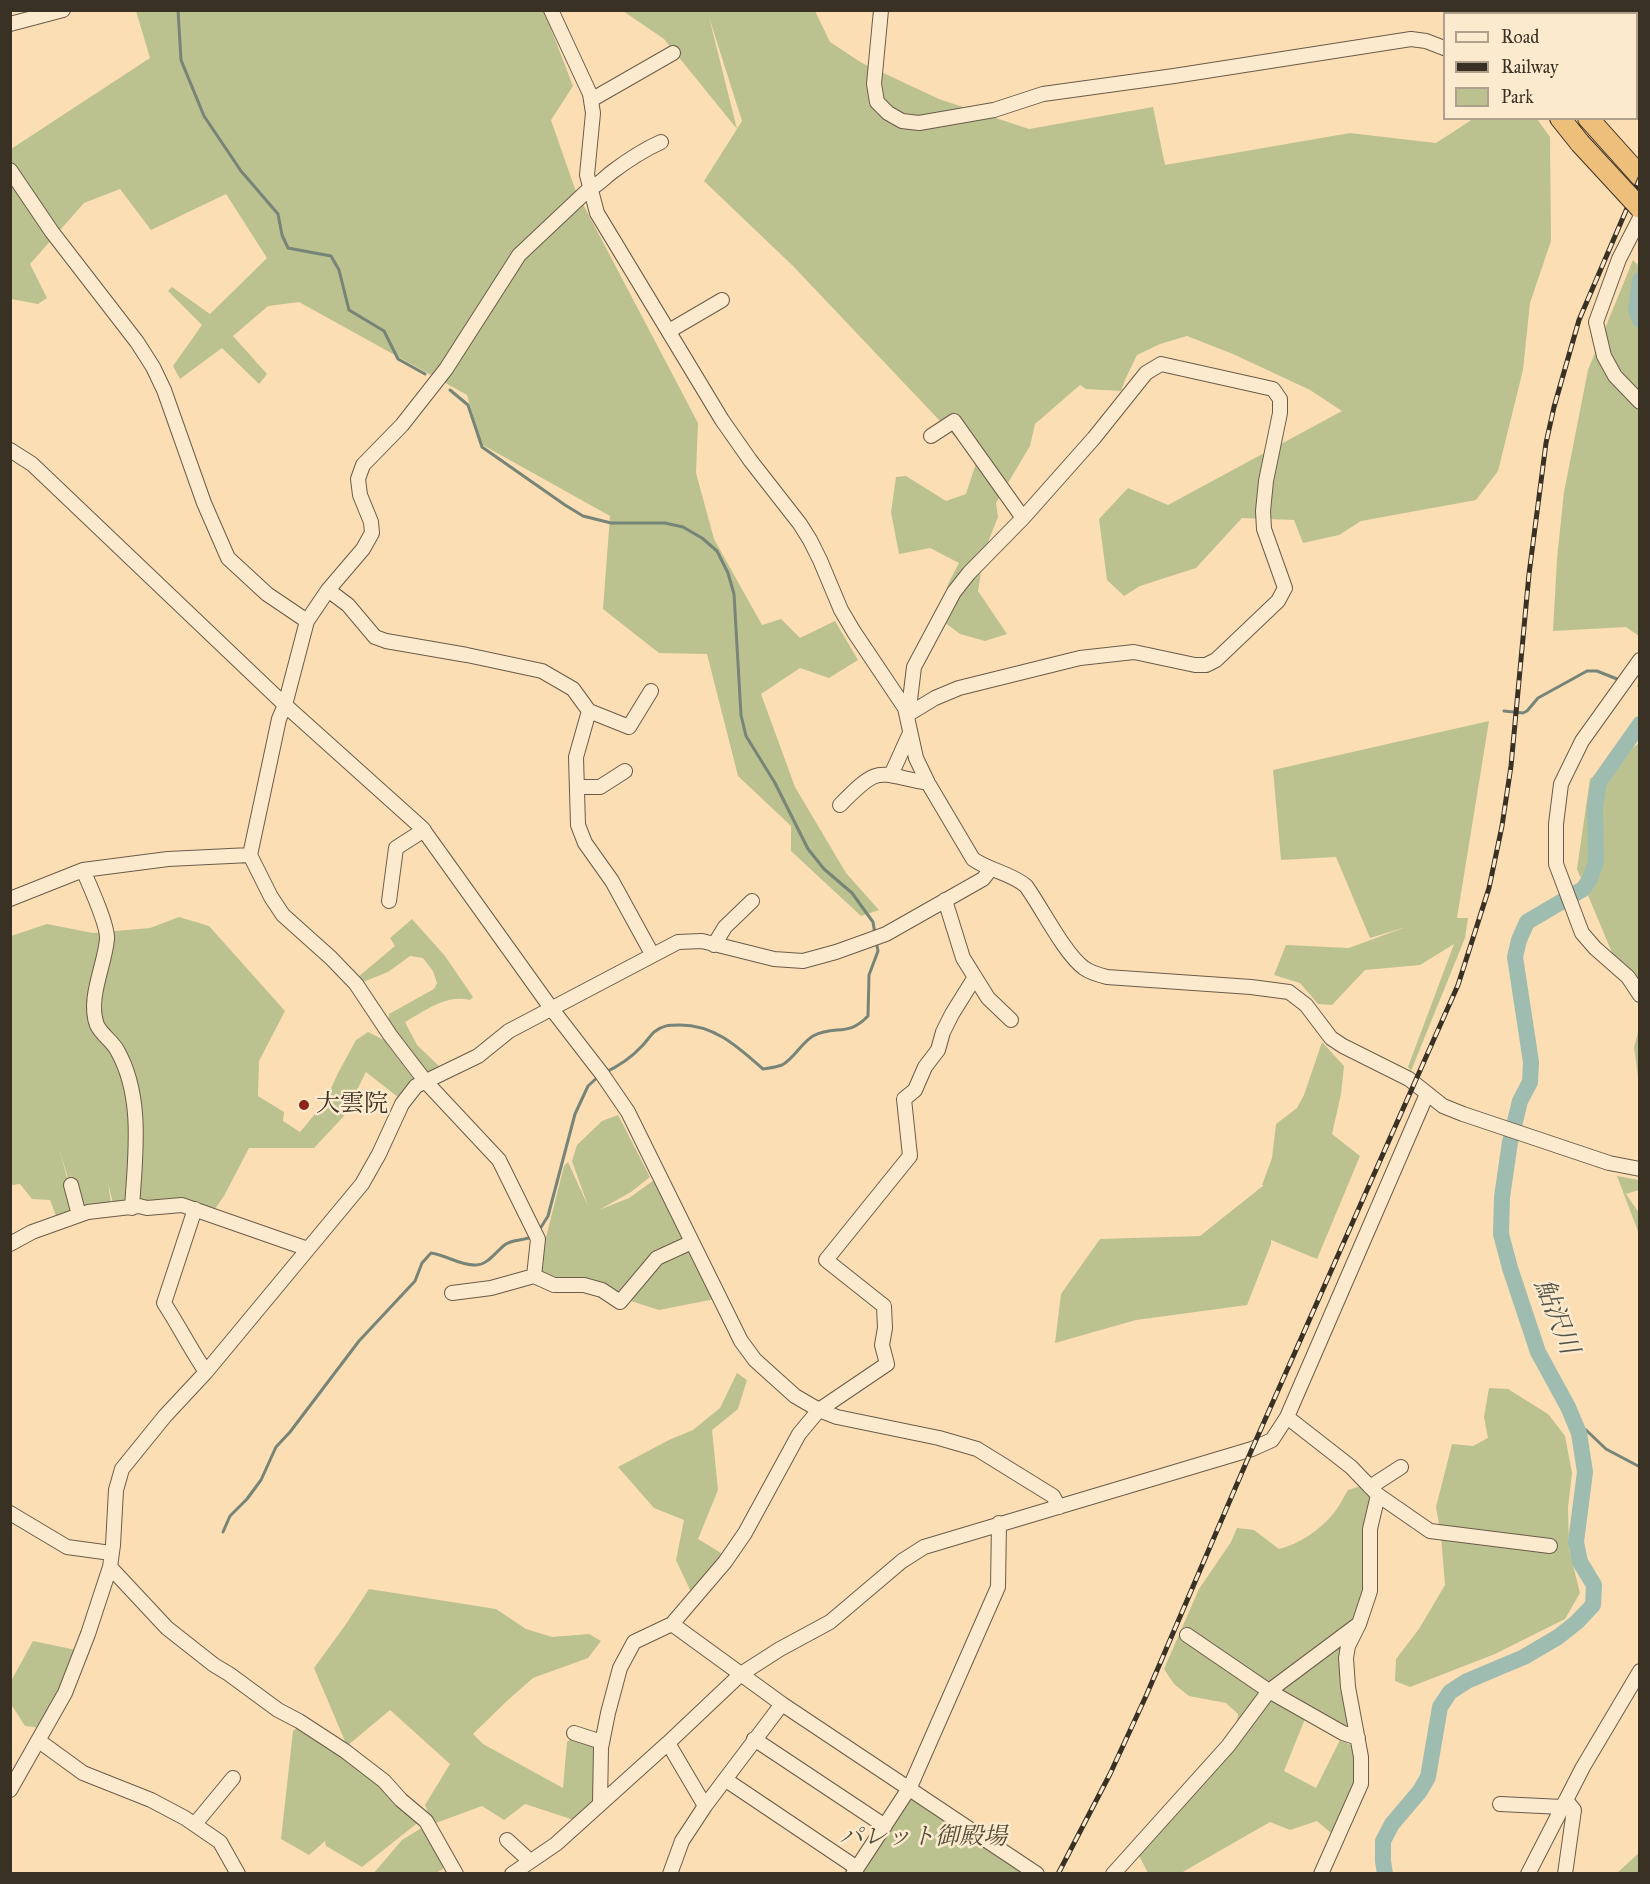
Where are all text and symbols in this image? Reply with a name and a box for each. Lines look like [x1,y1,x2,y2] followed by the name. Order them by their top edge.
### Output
[1443,12,1638,120] legend
[1501,26,1539,48] text: Road
[1501,56,1558,78] text: Railway
[1501,86,1534,108] text: Park
[316,1091,388,1119] place label: 大雲院
[297,1098,311,1112] marker: 大雲院
[1526,1275,1584,1359] water label: 鮎沢川
[839,1824,1007,1852] park label: パレット御殿場

